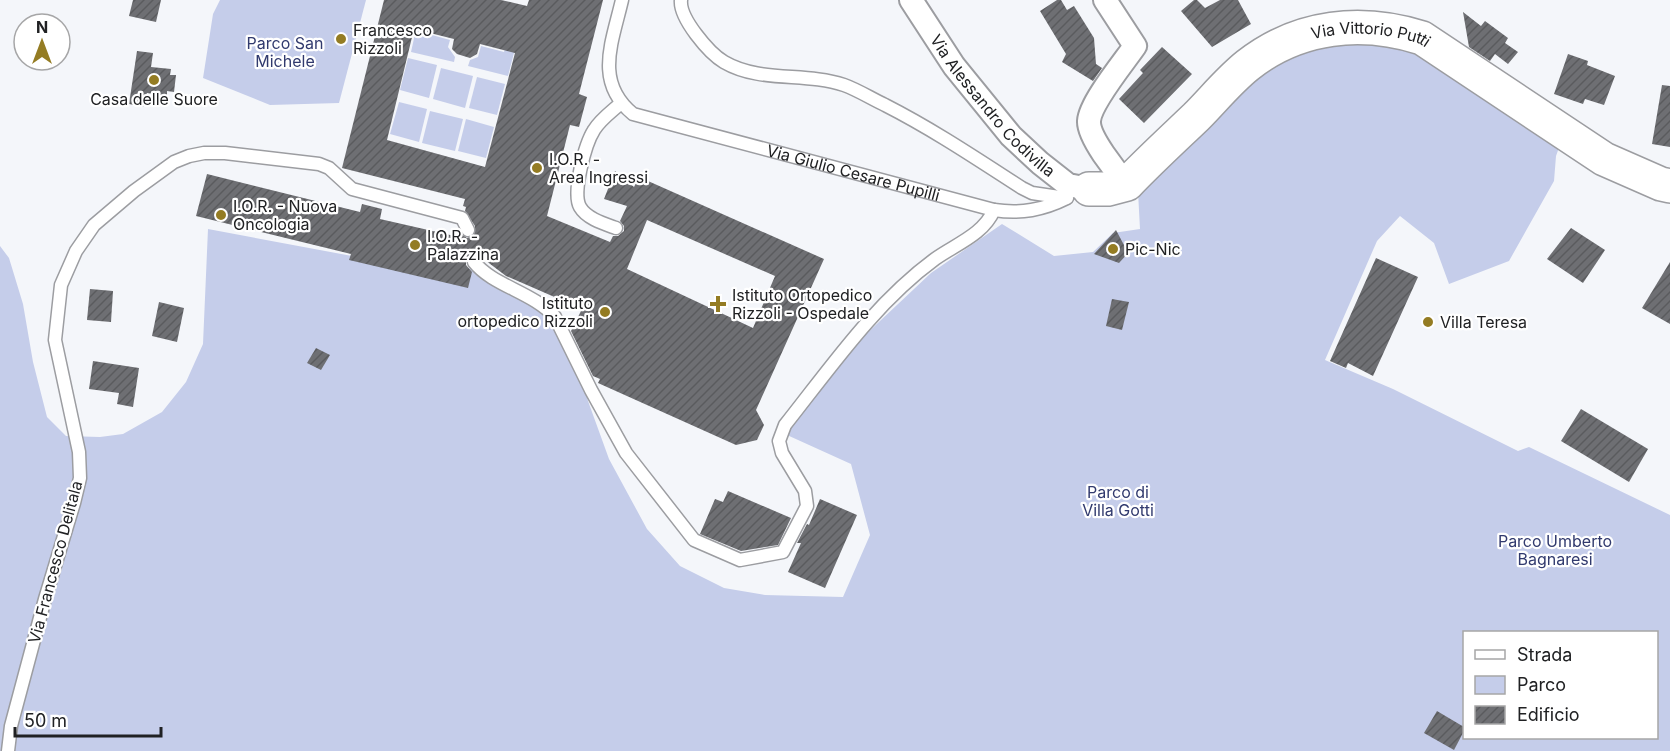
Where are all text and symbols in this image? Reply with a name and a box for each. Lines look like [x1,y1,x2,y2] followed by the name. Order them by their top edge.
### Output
[12,12,72,72] north arrow
[36,17,48,37] text: N
[1309,18,1435,51] street label: Via Vittorio Putti
[353,20,432,58] place label: Francesco Rizzoli
[926,30,1059,181] street label: Via Alessandro Codivilla
[334,32,348,46] marker: Francesco Rizzoli
[247,33,323,71] park label: Parco San Michele
[147,73,161,87] marker: Casa delle Suore
[90,89,218,109] place label: Casa delle Suore
[765,140,942,205] street label: Via Giulio Cesare Pupilli
[549,149,648,187] place label: I.O.R. - Area Ingressi
[530,161,544,175] marker: I.O.R. - Area Ingressi
[233,196,337,234] place label: I.O.R. - Nuova Oncologia
[214,208,228,222] marker: I.O.R. - Nuova Oncologia
[427,226,499,264] place label: I.O.R. - Palazzina
[408,238,422,252] marker: I.O.R. - Palazzina
[1125,239,1181,259] place label: Pic-Nic
[1106,242,1120,256] marker: Pic-Nic
[732,285,872,323] place label: Istituto Ortopedico Rizzoli - Ospedale
[457,293,593,331] place label: Istituto ortopedico Rizzoli
[709,295,727,313] marker: Istituto Ortopedico Rizzoli - Ospedale
[598,305,612,319] marker: Istituto ortopedico Rizzoli
[1440,312,1527,332] place label: Villa Teresa
[1421,315,1435,329] marker: Villa Teresa
[24,478,86,646] street label: Via Francesco Delitala
[1082,482,1154,520] park label: Parco di Villa Gotti
[1498,531,1612,569] park label: Parco Umberto Bagnaresi
[1463,631,1658,739] legend
[1517,644,1572,665] text: Strada
[1517,674,1566,695] text: Parco
[15,700,160,738] scale bar
[1517,704,1580,725] text: Edificio
[24,710,67,731] text: 50 m

